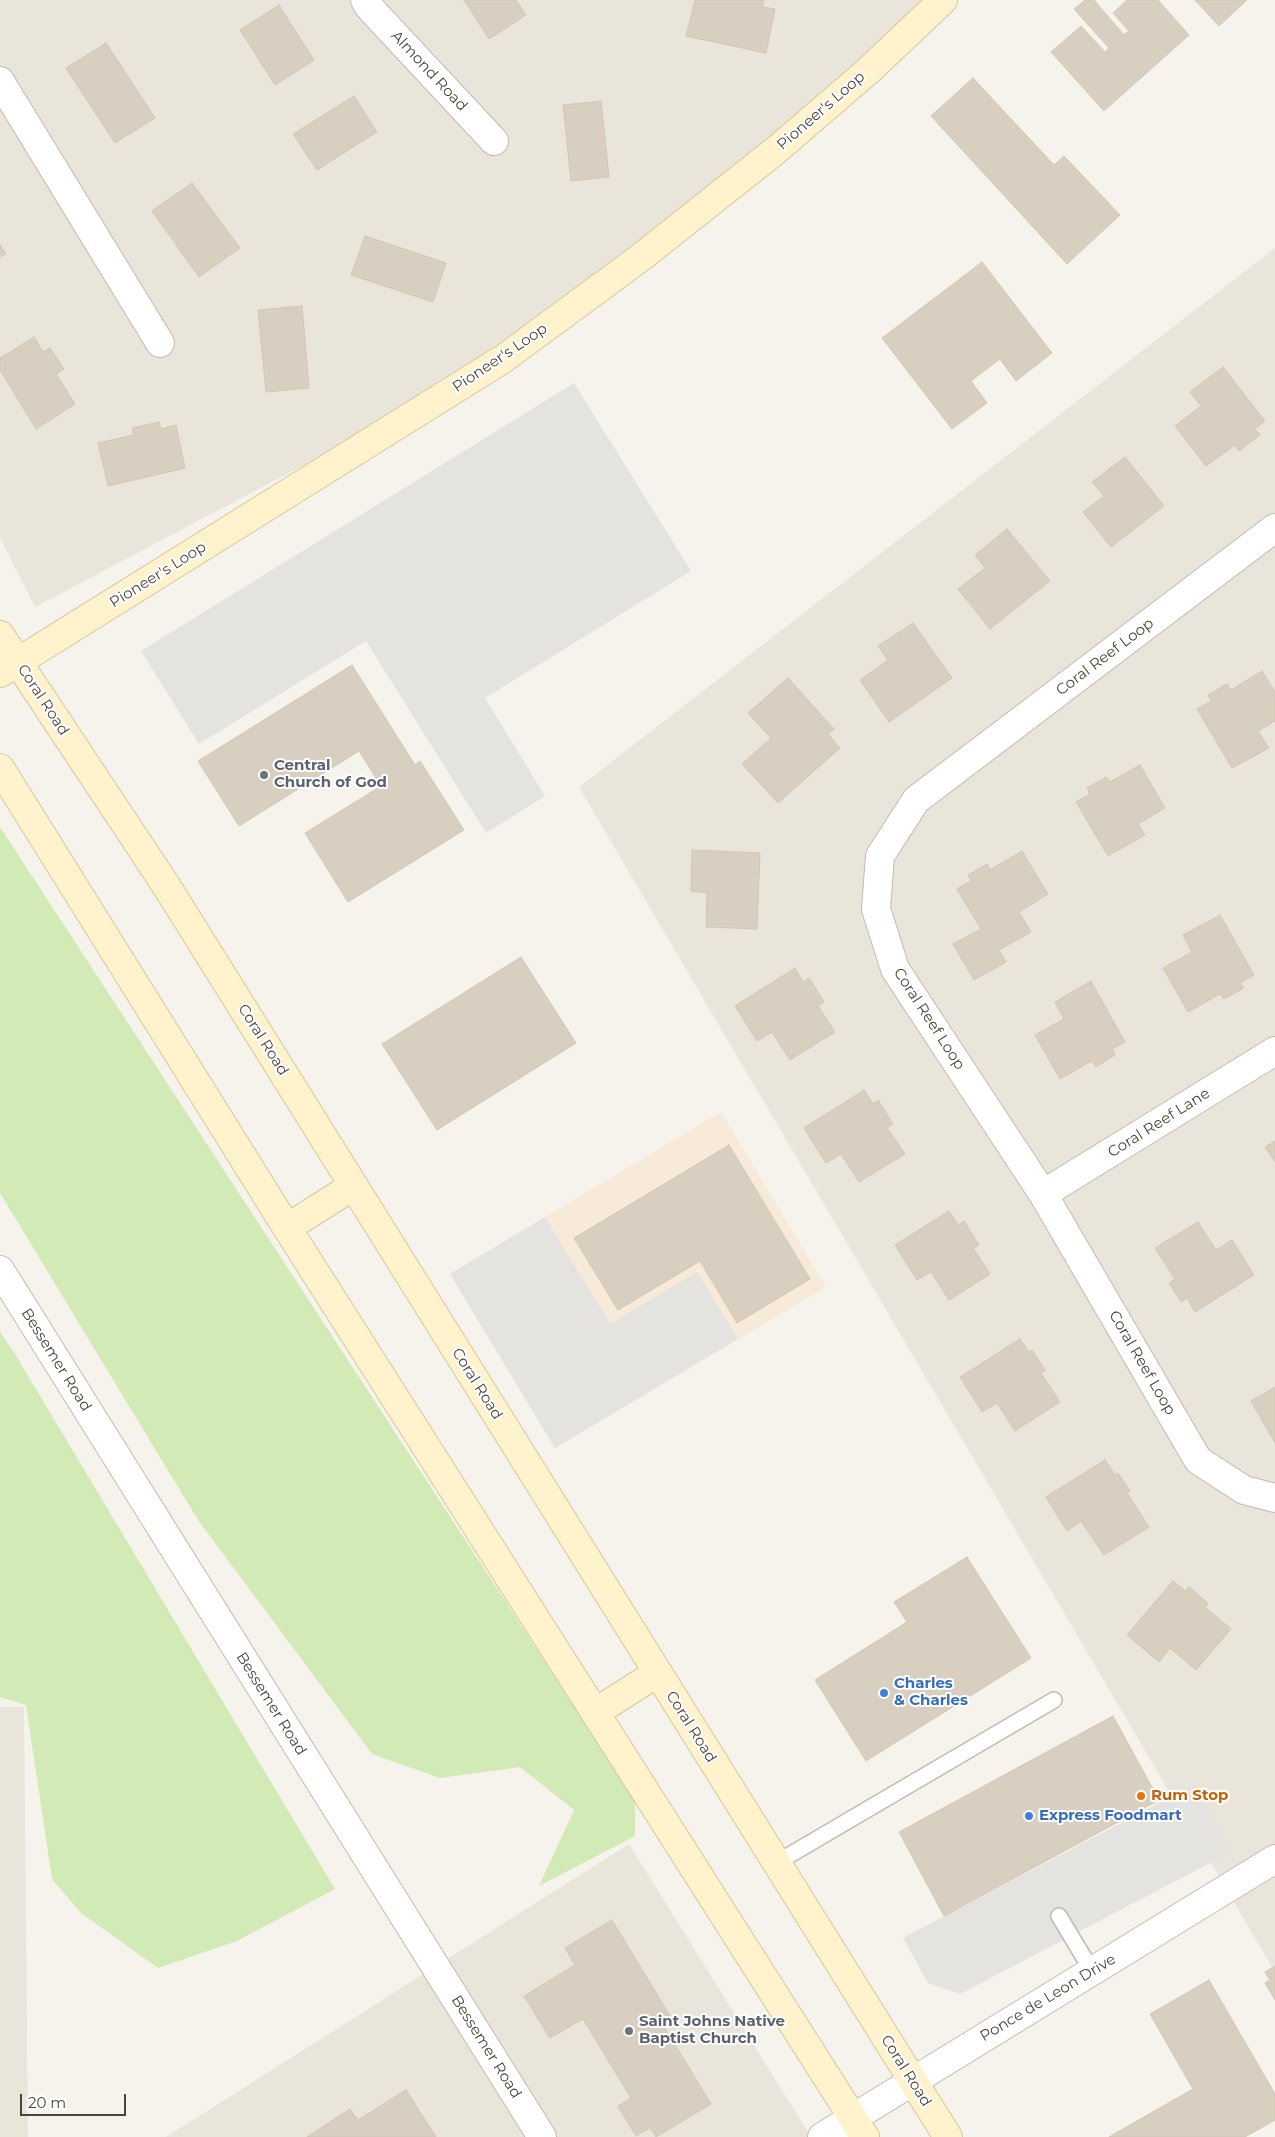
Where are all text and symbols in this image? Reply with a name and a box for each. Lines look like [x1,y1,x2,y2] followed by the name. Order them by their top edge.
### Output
[387,27,471,115] street label: Almond Road
[773,68,869,154] street label: Pioneer's Loop
[449,320,551,396] street label: Pioneer's Loop
[106,538,210,612] street label: Pioneer's Loop
[1053,614,1157,700] street label: Coral Reef Loop
[13,661,73,739] street label: Coral Road
[274,757,387,792] place label: Central Church of God
[258,769,270,781] marker: Central Church of God
[889,965,969,1073] street label: Coral Reef Loop
[234,1001,292,1079] street label: Coral Road
[1105,1084,1213,1162] street label: Coral Reef Lane
[17,1305,95,1415] street label: Bessemer Road
[1105,1308,1179,1418] street label: Coral Reef Loop
[448,1345,506,1423] street label: Coral Road
[232,1649,310,1759] street label: Bessemer Road
[894,1675,968,1710] place label: Charles & Charles
[878,1687,890,1699] marker: Charles & Charles
[662,1688,720,1766] street label: Coral Road
[1151,1787,1228,1805] place label: Rum Stop
[1135,1790,1147,1802] marker: Rum Stop
[1039,1807,1182,1825] place label: Express Foodmart
[1023,1810,1035,1822] marker: Express Foodmart
[977,1950,1119,2046] street label: Ponce de Leon Drive
[447,1992,525,2102] street label: Bessemer Road
[639,2013,785,2048] place label: Saint Johns Native Baptist Church
[623,2025,635,2037] marker: Saint Johns Native Baptist Church
[877,2032,935,2110] street label: Coral Road
[22,2084,129,2116] scale bar
[28,2093,66,2112] text: 20 m

